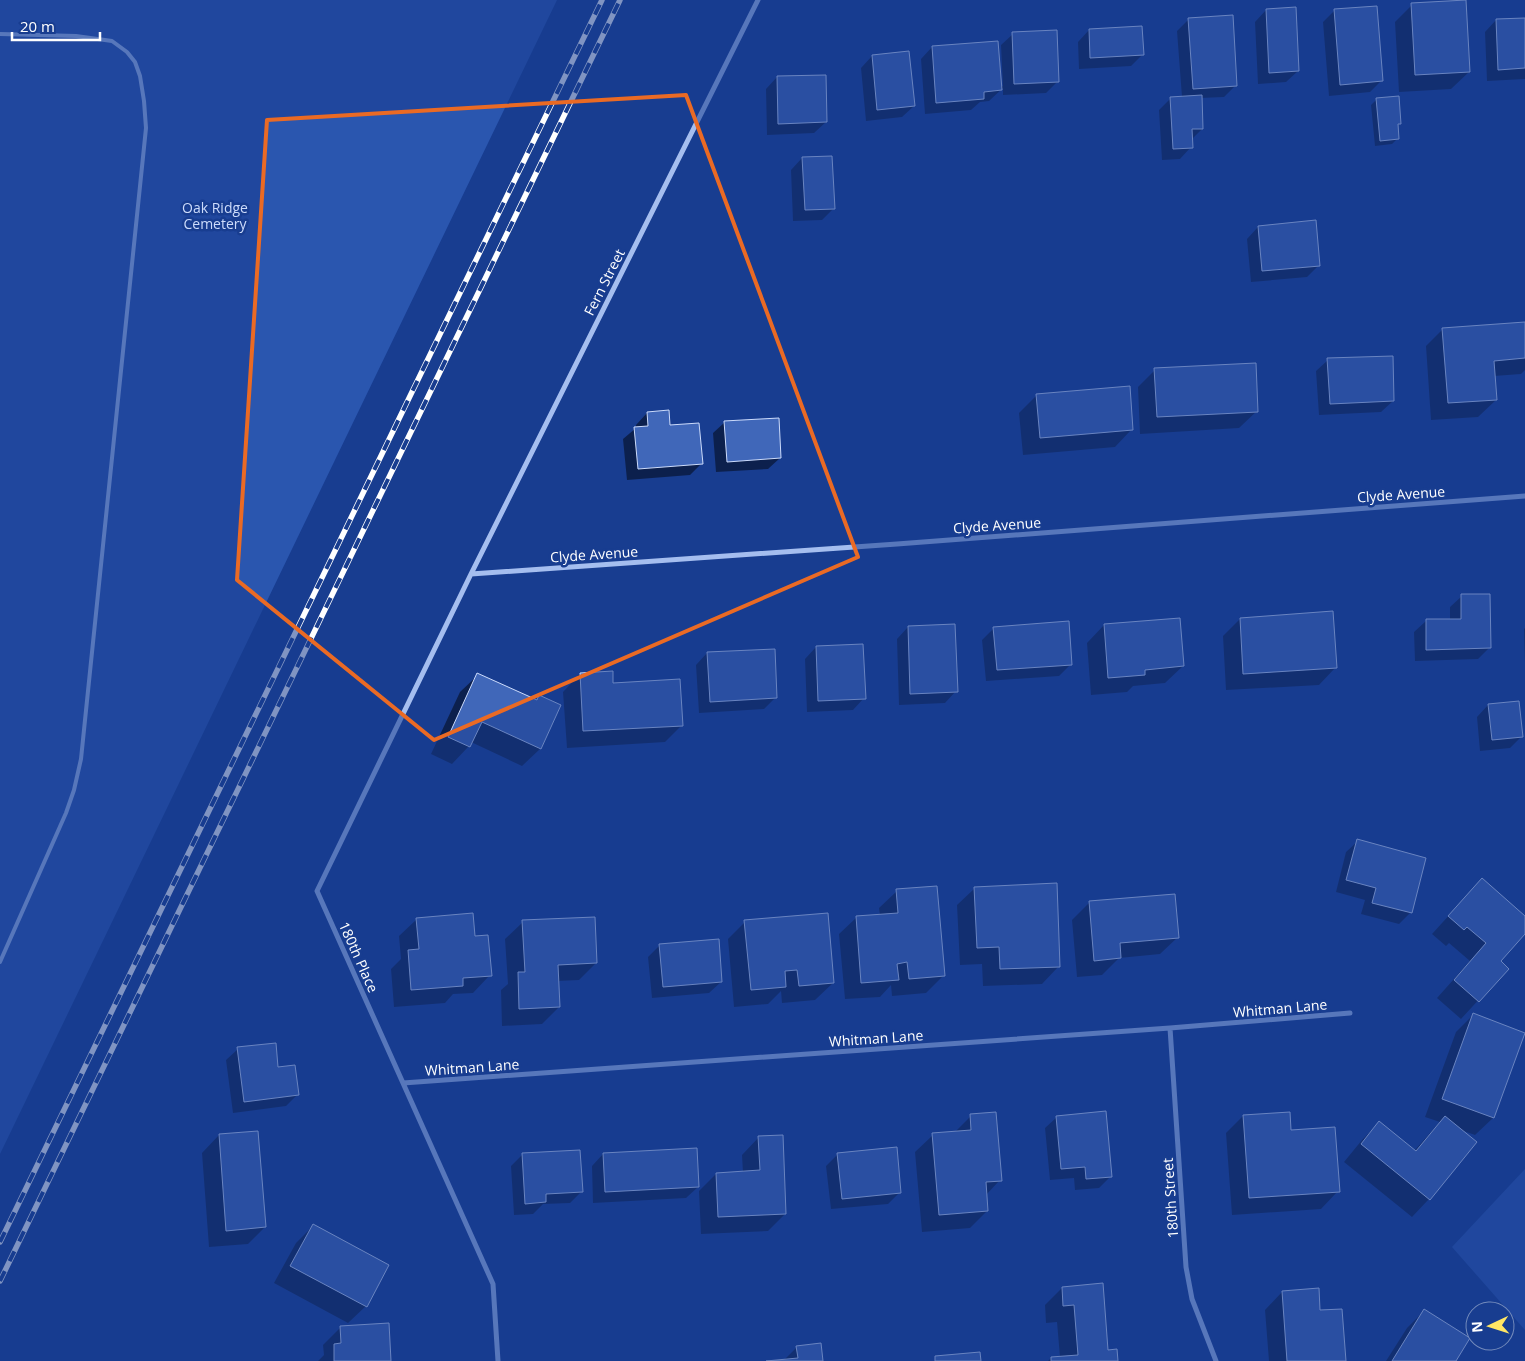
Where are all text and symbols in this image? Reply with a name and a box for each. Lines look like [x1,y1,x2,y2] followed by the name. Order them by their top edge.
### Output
[12,10,100,42] scale bar
[20,16,55,36] text: 20 m
[182,198,248,233] park label: Oak Ridge Cemetery
[579,246,629,318] street label: Fern Street
[1356,481,1446,507] street label: Clyde Avenue
[952,512,1042,538] street label: Clyde Avenue
[549,541,639,567] street label: Clyde Avenue
[335,919,383,995] street label: 180th Place
[1232,994,1328,1022] street label: Whitman Lane
[828,1025,924,1051] street label: Whitman Lane
[424,1054,520,1080] street label: Whitman Lane
[1158,1157,1182,1239] street label: 180th Street
[1465,1301,1515,1351] north arrow
[1467,1321,1486,1333] text: N

